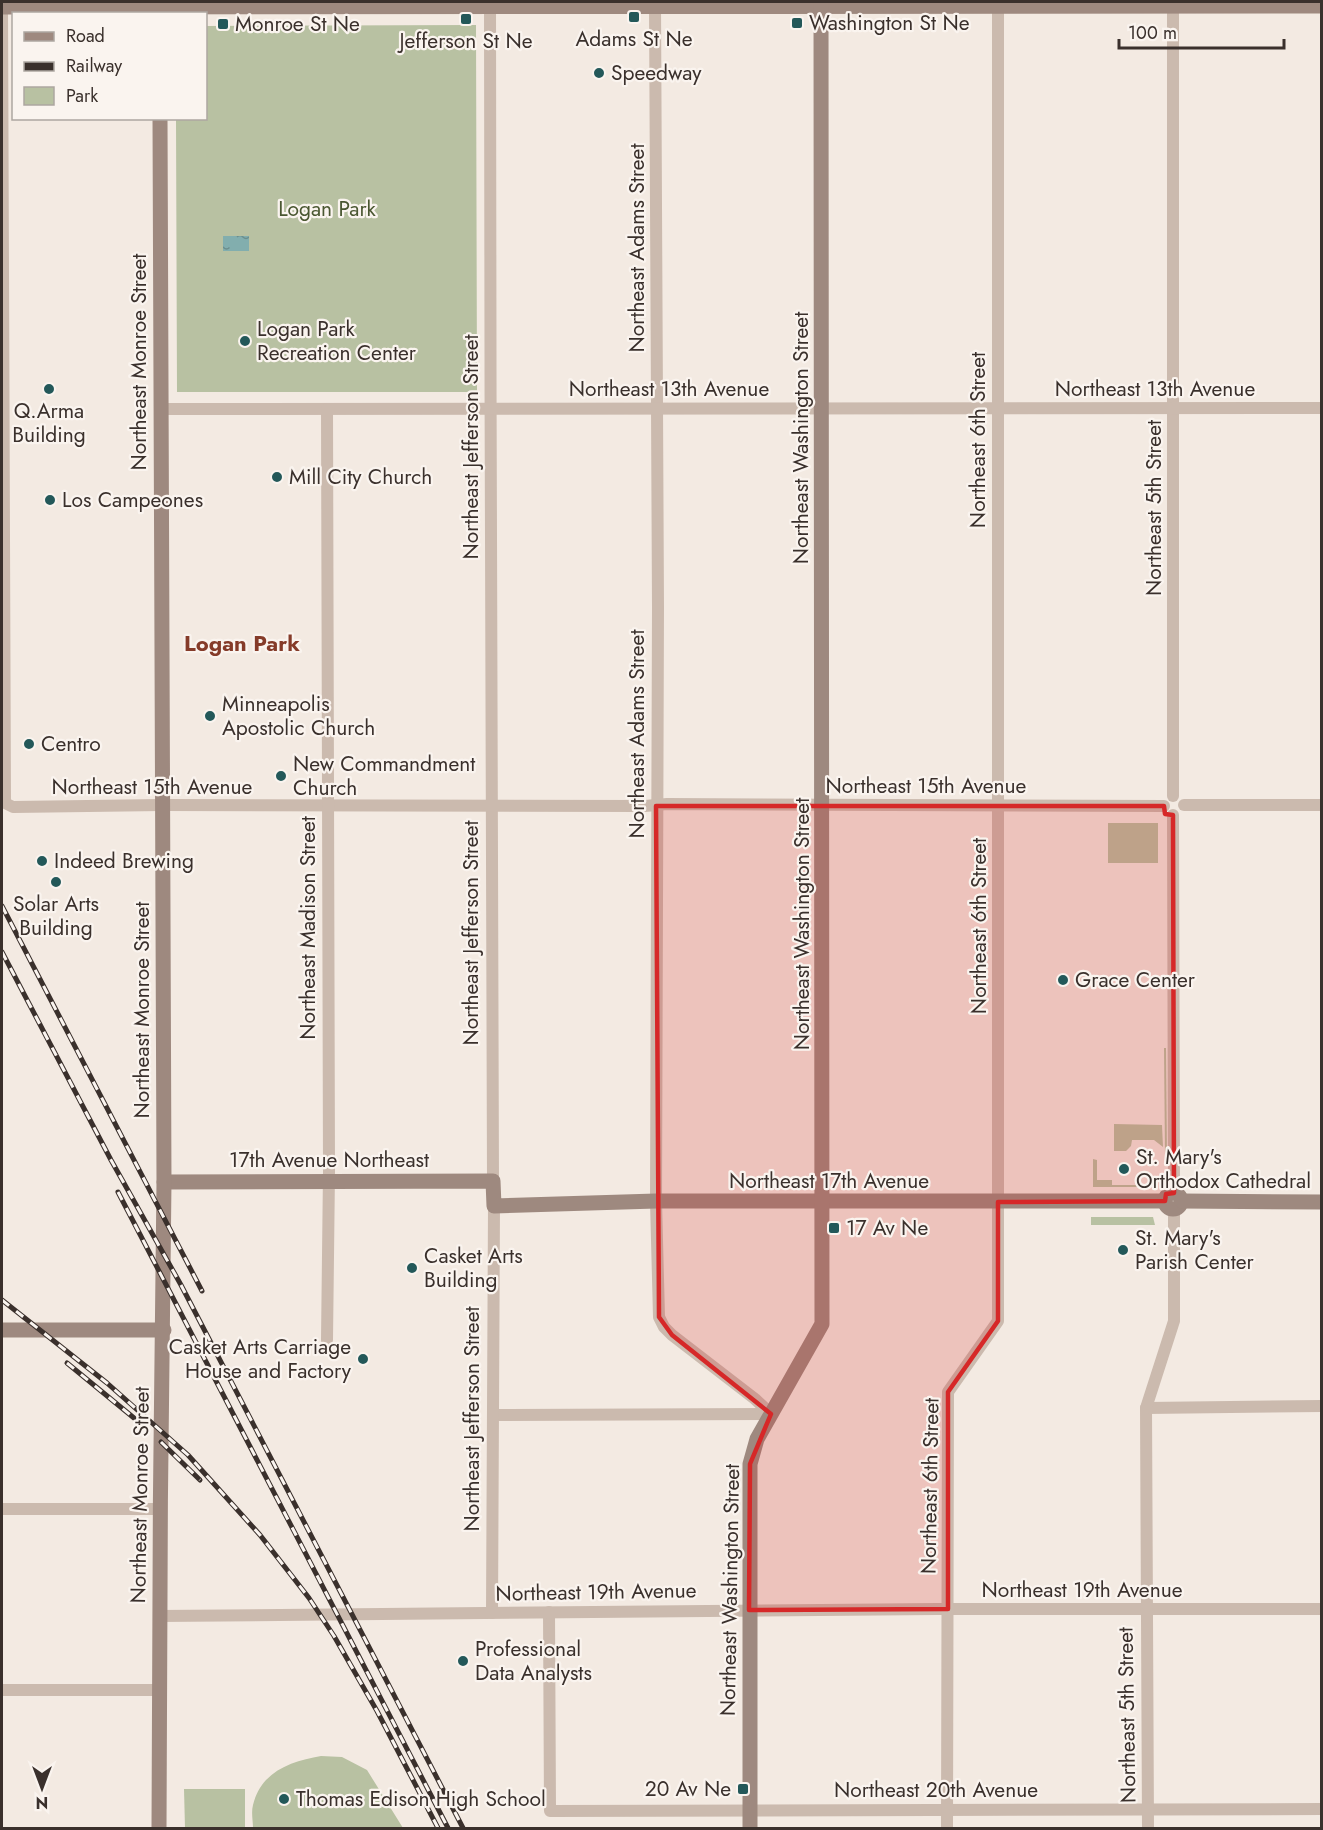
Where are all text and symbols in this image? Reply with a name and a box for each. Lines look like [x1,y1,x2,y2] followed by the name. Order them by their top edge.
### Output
[809,8,970,38] place label: Washington St Ne
[235,9,360,39] place label: Monroe St Ne
[627,10,641,24] marker: Adams St Ne
[12,12,207,120] legend
[459,12,473,26] marker: Jefferson St Ne
[1119,12,1284,50] scale bar
[790,16,804,30] marker: Washington St Ne
[216,17,230,31] marker: Monroe St Ne
[1128,20,1177,46] text: 100 m
[66,23,105,49] text: Road
[575,24,693,54] place label: Adams St Ne
[396,26,533,56] place label: Jefferson St Ne
[66,53,122,79] text: Railway
[611,58,702,88] place label: Speedway
[592,66,606,80] marker: Speedway
[66,83,98,109] text: Park
[622,144,652,352] street label: Northeast Adams Street
[278,194,377,224] park label: Logan Park
[124,254,154,470] street label: Northeast Monroe Street
[786,312,816,564] street label: Northeast Washington Street
[257,314,417,368] place label: Logan Park Recreation Center
[238,334,252,348] marker: Logan Park Recreation Center
[456,335,486,559] street label: Northeast Jefferson Street
[963,352,993,528] street label: Northeast 6th Street
[569,374,769,404] street label: Northeast 13th Avenue
[1055,374,1255,404] street label: Northeast 13th Avenue
[42,382,56,396] marker: Q.Arma Building
[12,396,86,450] place label: Q.Arma Building
[1139,420,1169,596] street label: Northeast 5th Street
[289,462,432,492] place label: Mill City Church
[270,470,284,484] marker: Mill City Church
[62,485,203,515] place label: Los Campeones
[43,493,57,507] marker: Los Campeones
[184,627,300,659] district label: Logan Park
[622,630,652,838] street label: Northeast Adams Street
[222,689,375,743] place label: Minneapolis Apostolic Church
[203,709,217,723] marker: Minneapolis Apostolic Church
[41,729,101,759] place label: Centro
[22,737,36,751] marker: Centro
[293,749,475,803] place label: New Commandment Church
[274,769,288,783] marker: New Commandment Church
[826,771,1027,801] street label: Northeast 15th Avenue
[52,772,253,802] street label: Northeast 15th Avenue
[787,798,817,1050] street label: Northeast Washington Street
[293,816,323,1040] street label: Northeast Madison Street
[456,821,486,1045] street label: Northeast Jefferson Street
[964,838,994,1014] street label: Northeast 6th Street
[54,846,194,876] place label: Indeed Brewing
[35,854,49,868] marker: Indeed Brewing
[49,875,63,889] marker: Solar Arts Building
[13,889,99,943] place label: Solar Arts Building
[127,902,157,1118] street label: Northeast Monroe Street
[1075,965,1196,995] place label: Grace Center
[1056,973,1070,987] marker: Grace Center
[1136,1142,1311,1196] place label: St. Mary's Orthodox Cathedral
[229,1145,429,1175] street label: 17th Avenue Northeast
[1117,1162,1131,1176] marker: St. Mary's Orthodox Cathedral
[729,1166,929,1196] street label: Northeast 17th Avenue
[846,1213,928,1243] place label: 17 Av Ne
[827,1221,841,1235] marker: 17 Av Ne
[1135,1223,1255,1277] place label: St. Mary's Parish Center
[424,1241,523,1295] place label: Casket Arts Building
[1116,1243,1130,1257] marker: St. Mary's Parish Center
[405,1261,419,1275] marker: Casket Arts Building
[457,1307,487,1531] street label: Northeast Jefferson Street
[169,1332,352,1386] place label: Casket Arts Carriage House and Factory
[356,1352,370,1366] marker: Casket Arts Carriage House and Factory
[123,1386,157,1604] street label: Northeast Monroe Street
[913,1398,947,1574] street label: Northeast 6th Street
[713,1464,747,1716] street label: Northeast Washington Street
[495,1575,697,1609] street label: Northeast 19th Avenue
[981,1575,1183,1605] street label: Northeast 19th Avenue
[1110,1627,1144,1803] street label: Northeast 5th Street
[475,1634,592,1688] place label: Professional Data Analysts
[456,1654,470,1668] marker: Professional Data Analysts
[12,1758,72,1818] north arrow
[645,1774,731,1804] place label: 20 Av Ne
[834,1775,1038,1805] street label: Northeast 20th Avenue
[736,1782,750,1796] marker: 20 Av Ne
[296,1784,546,1814] place label: Thomas Edison High School
[36,1791,48,1814] text: N
[277,1792,291,1806] marker: Thomas Edison High School

